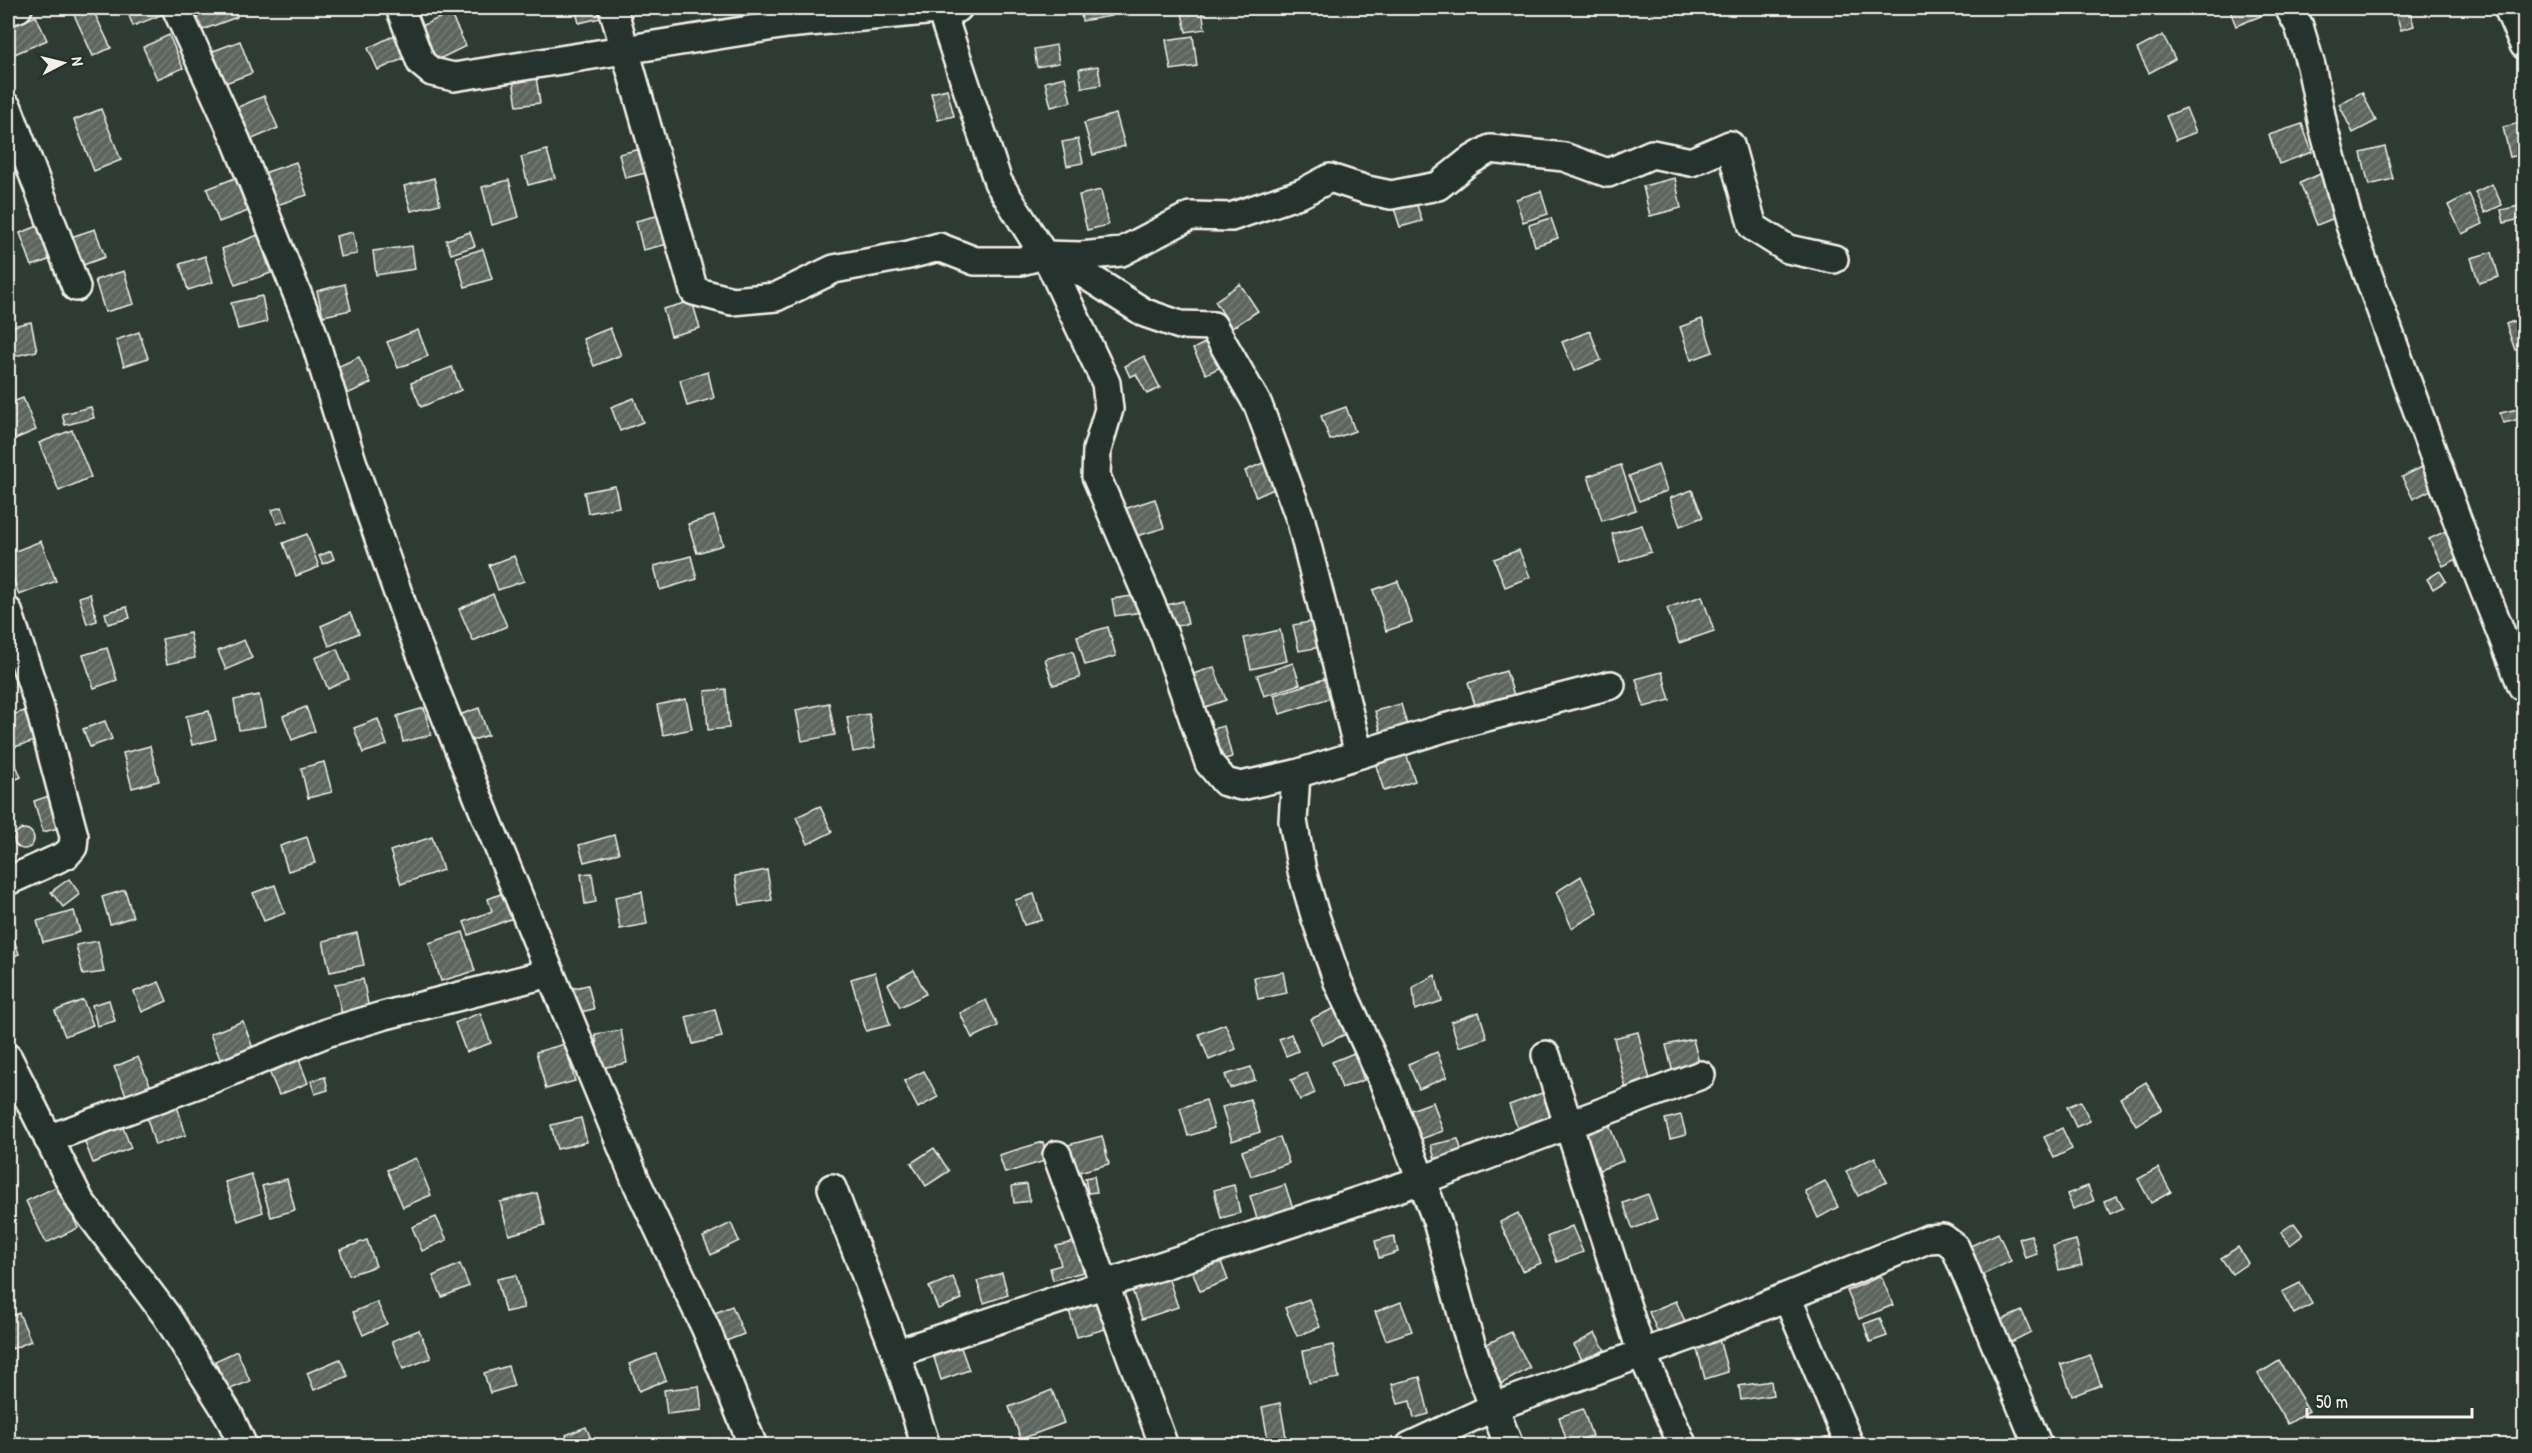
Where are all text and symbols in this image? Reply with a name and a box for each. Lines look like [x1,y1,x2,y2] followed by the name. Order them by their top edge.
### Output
[33,33,93,93] north arrow
[66,56,89,67] text: N
[2307,1381,2472,1419] scale bar
[2316,1389,2348,1414] text: 50 m

